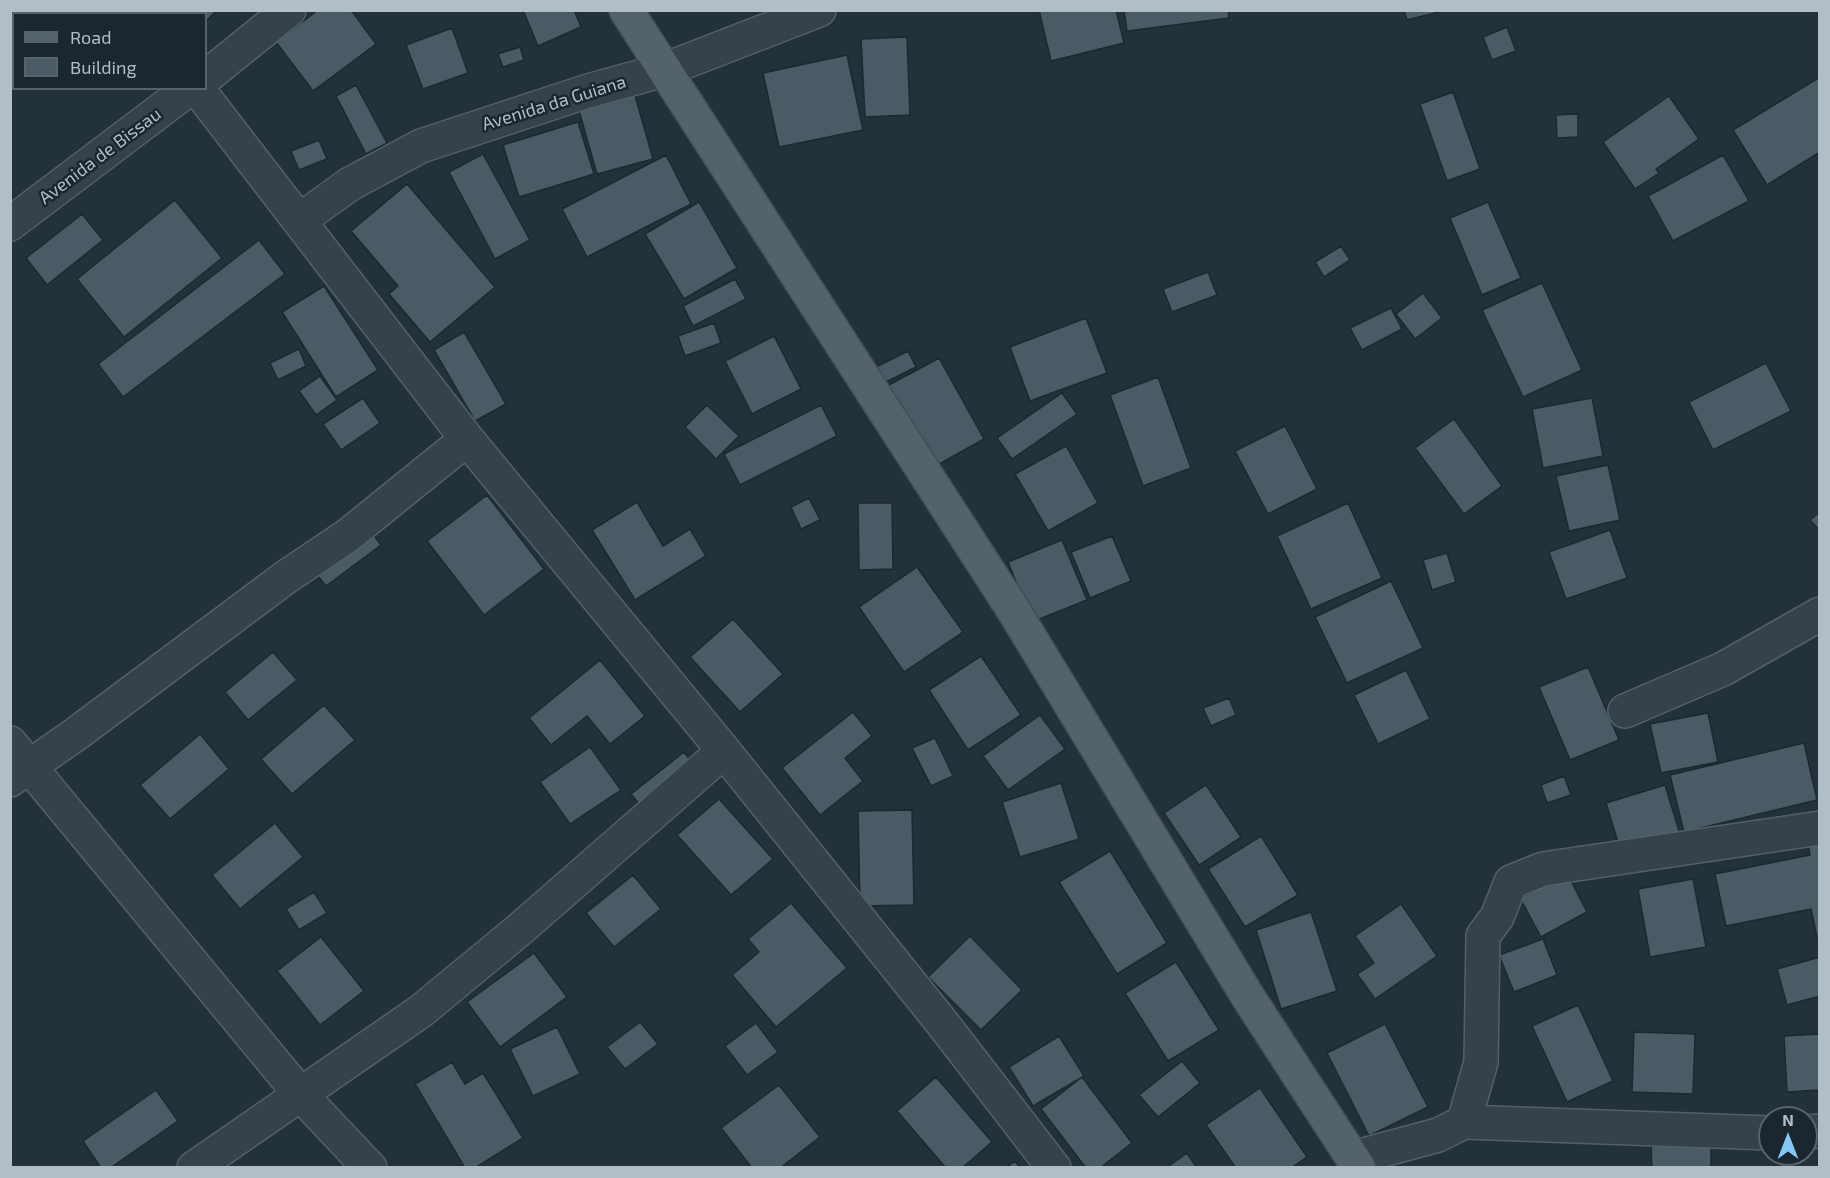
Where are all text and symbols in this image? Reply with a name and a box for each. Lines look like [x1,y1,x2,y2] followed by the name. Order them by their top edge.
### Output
[12,12,207,90] legend
[70,26,111,48] text: Road
[70,56,137,78] text: Building
[479,71,629,135] street label: Avenida da Guiana
[35,103,165,209] street label: Avenida de Bissau
[1758,1106,1818,1166] north arrow
[1782,1110,1794,1129] text: N

